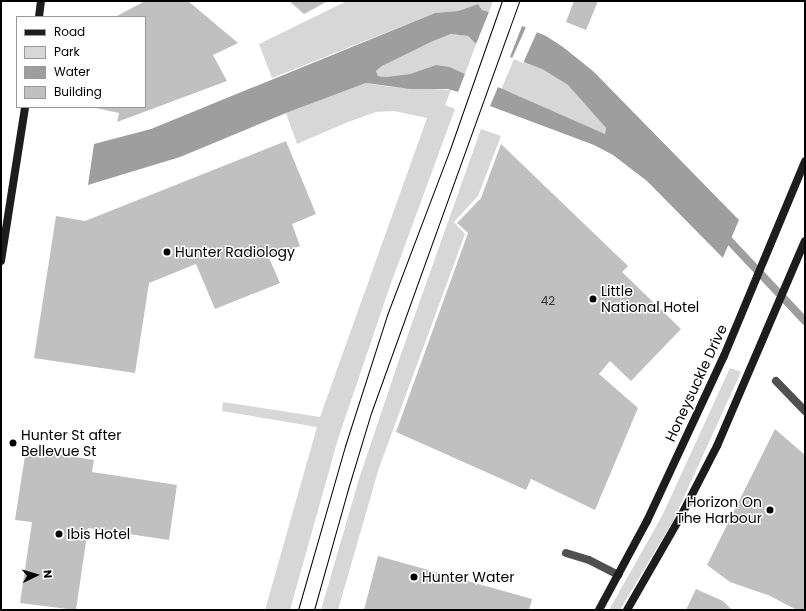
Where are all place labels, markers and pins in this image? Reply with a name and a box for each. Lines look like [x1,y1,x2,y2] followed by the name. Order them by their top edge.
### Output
[175,244,295,260] place label: Hunter Radiology
[162,247,172,257] marker: Hunter Radiology
[601,283,699,316] place label: Little National Hotel
[588,294,598,304] marker: Little National Hotel
[21,427,121,460] place label: Hunter St after Bellevue St
[8,438,18,448] marker: Hunter St after Bellevue St
[676,494,762,526] place label: Horizon On The Harbour
[765,505,775,515] marker: Horizon On The Harbour
[67,526,130,542] place label: Ibis Hotel
[54,529,64,539] marker: Ibis Hotel
[422,569,514,585] place label: Hunter Water
[409,572,419,582] marker: Hunter Water

